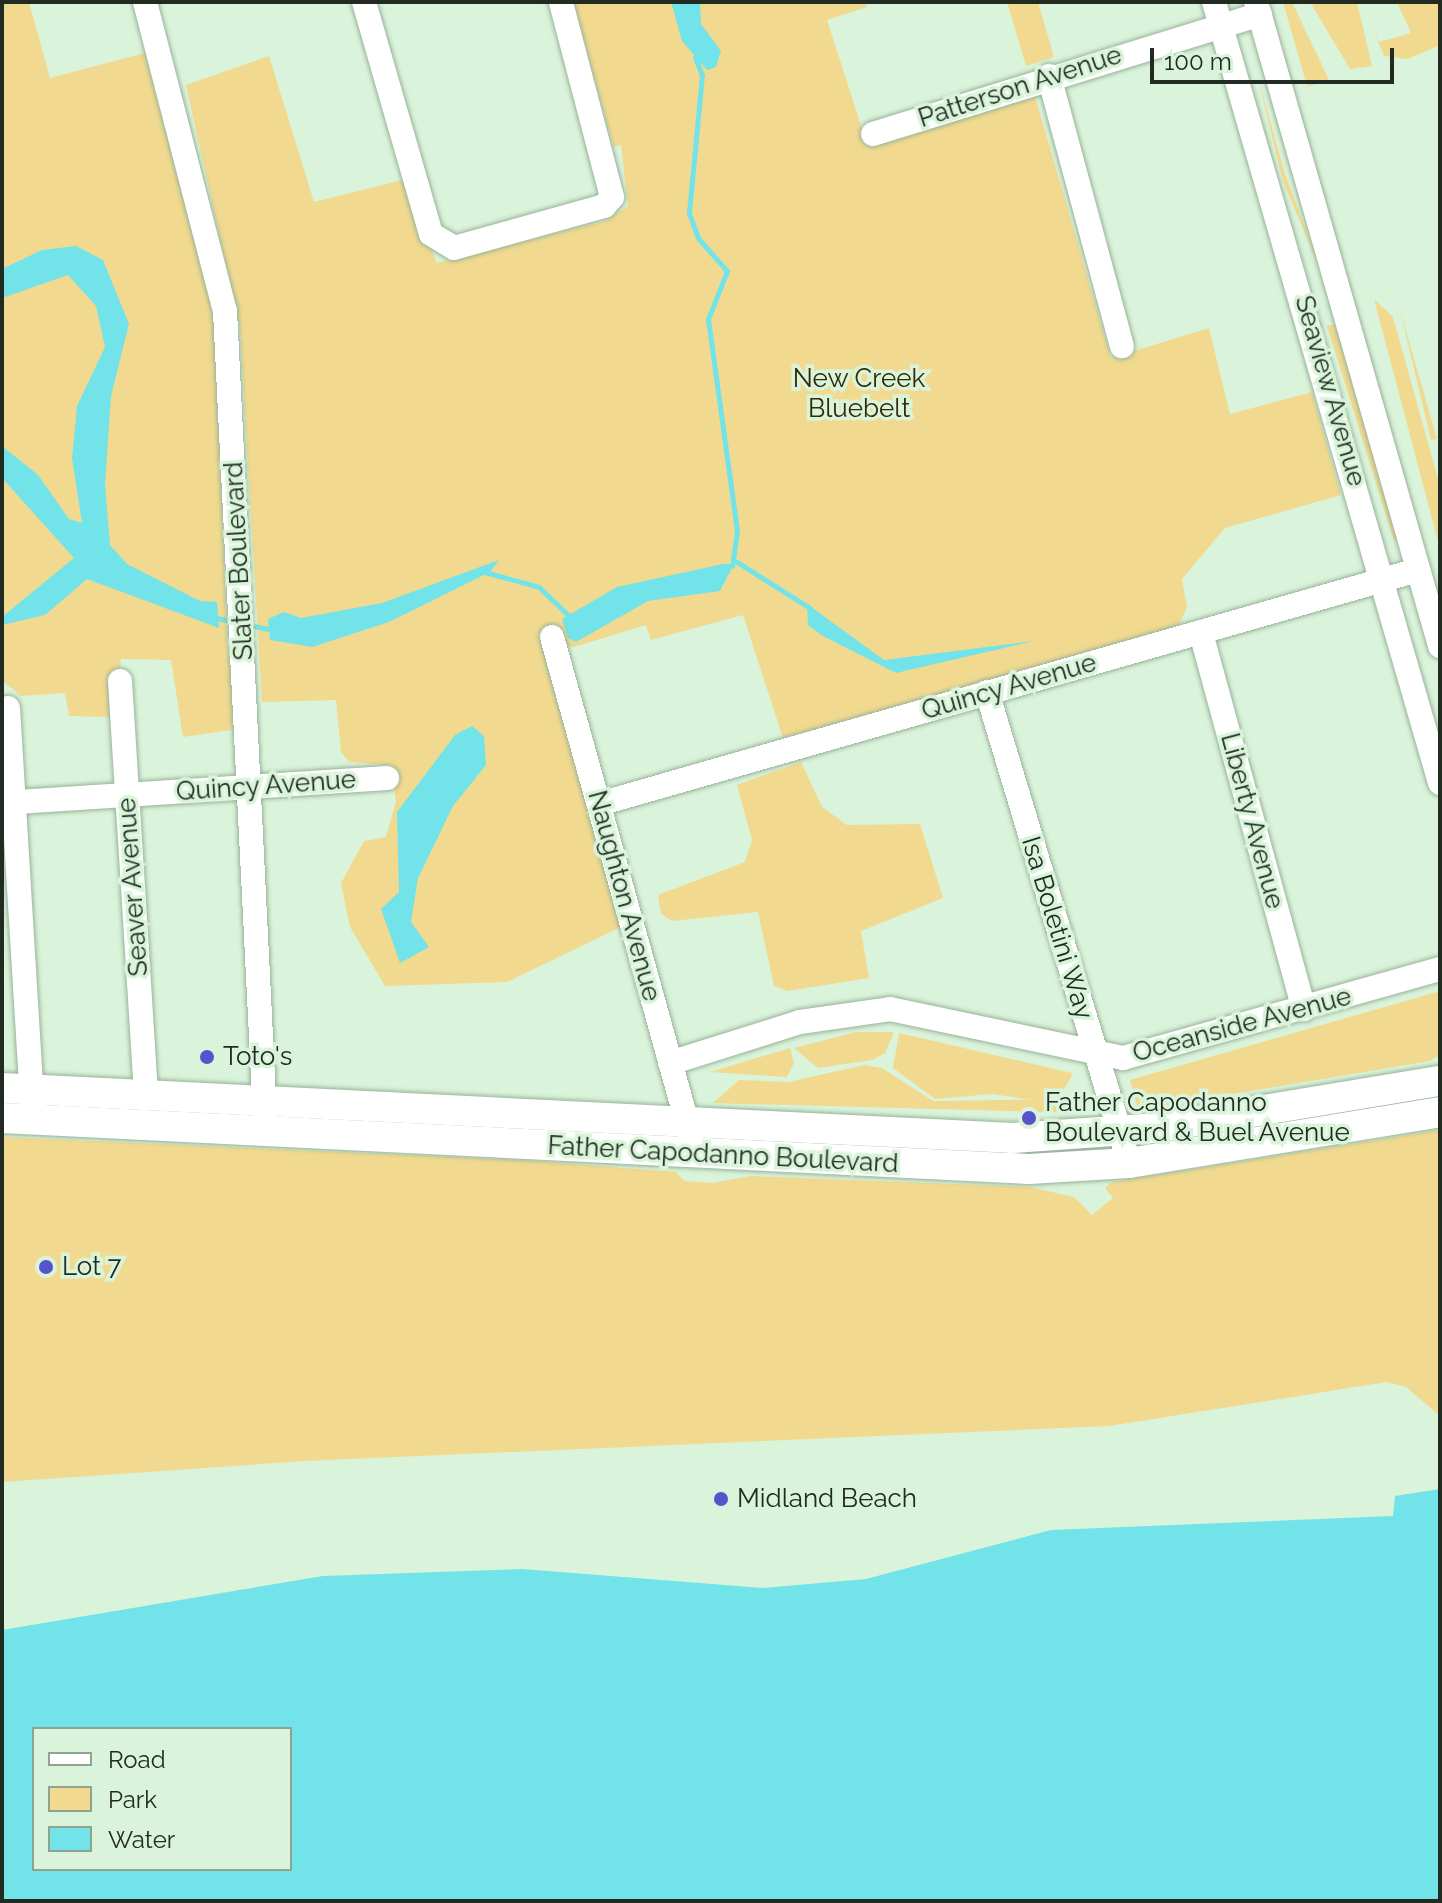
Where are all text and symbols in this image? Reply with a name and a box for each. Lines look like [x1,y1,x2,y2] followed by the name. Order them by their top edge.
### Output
[1154,32,1398,82] scale bar
[914,39,1126,135] street label: Patterson Avenue
[1164,47,1232,76] text: 100 m
[1288,291,1372,491] street label: Seaview Avenue
[792,363,926,424] park label: New Creek Bluebelt
[218,461,260,661] street label: Slater Boulevard
[917,647,1101,727] street label: Quincy Avenue
[1213,729,1291,913] street label: Liberty Avenue
[174,764,358,808] street label: Quincy Avenue
[581,787,667,1005] street label: Naughton Avenue
[111,796,155,978] street label: Seaver Avenue
[1014,833,1100,1023] street label: Isa Boletini Way
[1129,981,1355,1069] street label: Oceanside Avenue
[223,1041,292,1073] place label: Toto's
[198,1048,216,1066] marker: Toto's
[1045,1087,1351,1148] place label: Father Capodanno Boulevard & Buel Avenue
[1020,1109,1038,1127] marker: Father Capodanno Boulevard & Buel Avenue
[547,1130,899,1180] street label: Father Capodanno Boulevard
[62,1251,121,1283] place label: Lot 7
[37,1258,55,1276] marker: Lot 7
[737,1483,917,1515] place label: Midland Beach
[712,1490,730,1508] marker: Midland Beach
[32,1727,292,1871] legend
[108,1745,166,1774] text: Road
[108,1785,157,1814] text: Park
[108,1825,175,1854] text: Water

